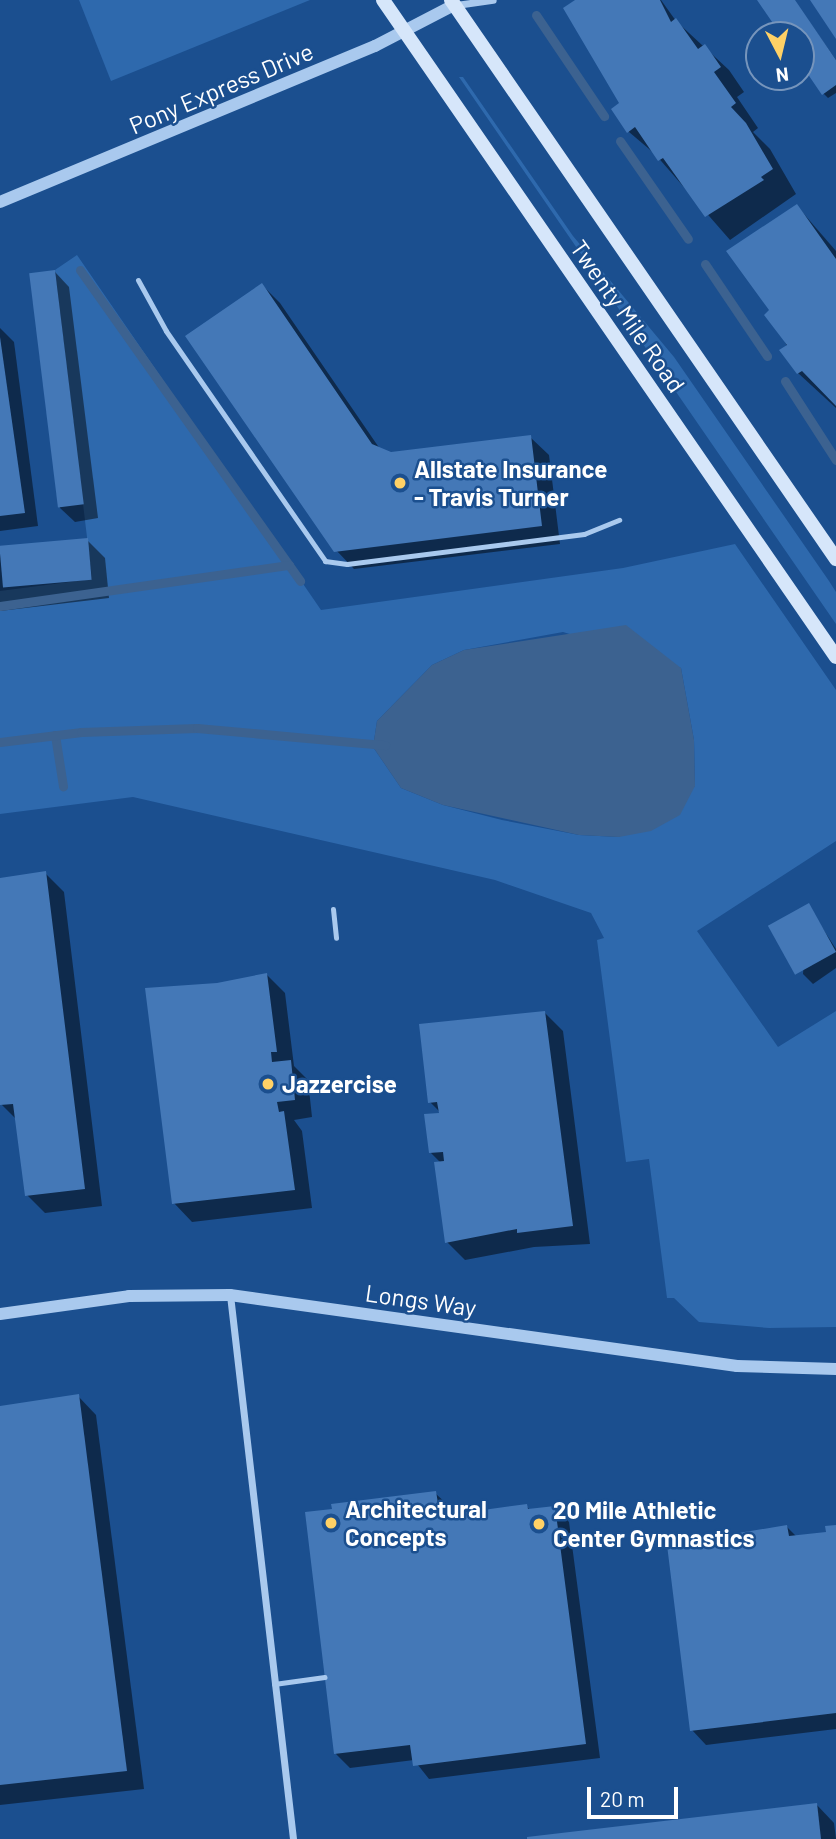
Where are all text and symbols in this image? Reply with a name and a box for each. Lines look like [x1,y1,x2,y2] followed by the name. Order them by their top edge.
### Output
[745,21,815,91] north arrow
[125,36,317,140] street label: Pony Express Drive
[775,63,790,88] text: N
[565,234,691,398] street label: Twenty Mile Road
[414,455,607,511] place label: Allstate Insurance - Travis Turner
[392,475,408,491] marker: Allstate Insurance - Travis Turner
[282,1070,397,1098] place label: Jazzercise
[260,1076,276,1092] marker: Jazzercise
[364,1278,478,1322] street label: Longs Way
[345,1495,487,1551] place label: Architectural Concepts
[553,1496,755,1552] place label: 20 Mile Athletic Center Gymnastics
[323,1515,339,1531] marker: Architectural Concepts
[531,1516,547,1532] marker: 20 Mile Athletic Center Gymnastics
[591,1772,682,1816] scale bar
[600,1786,645,1811] text: 20 m

